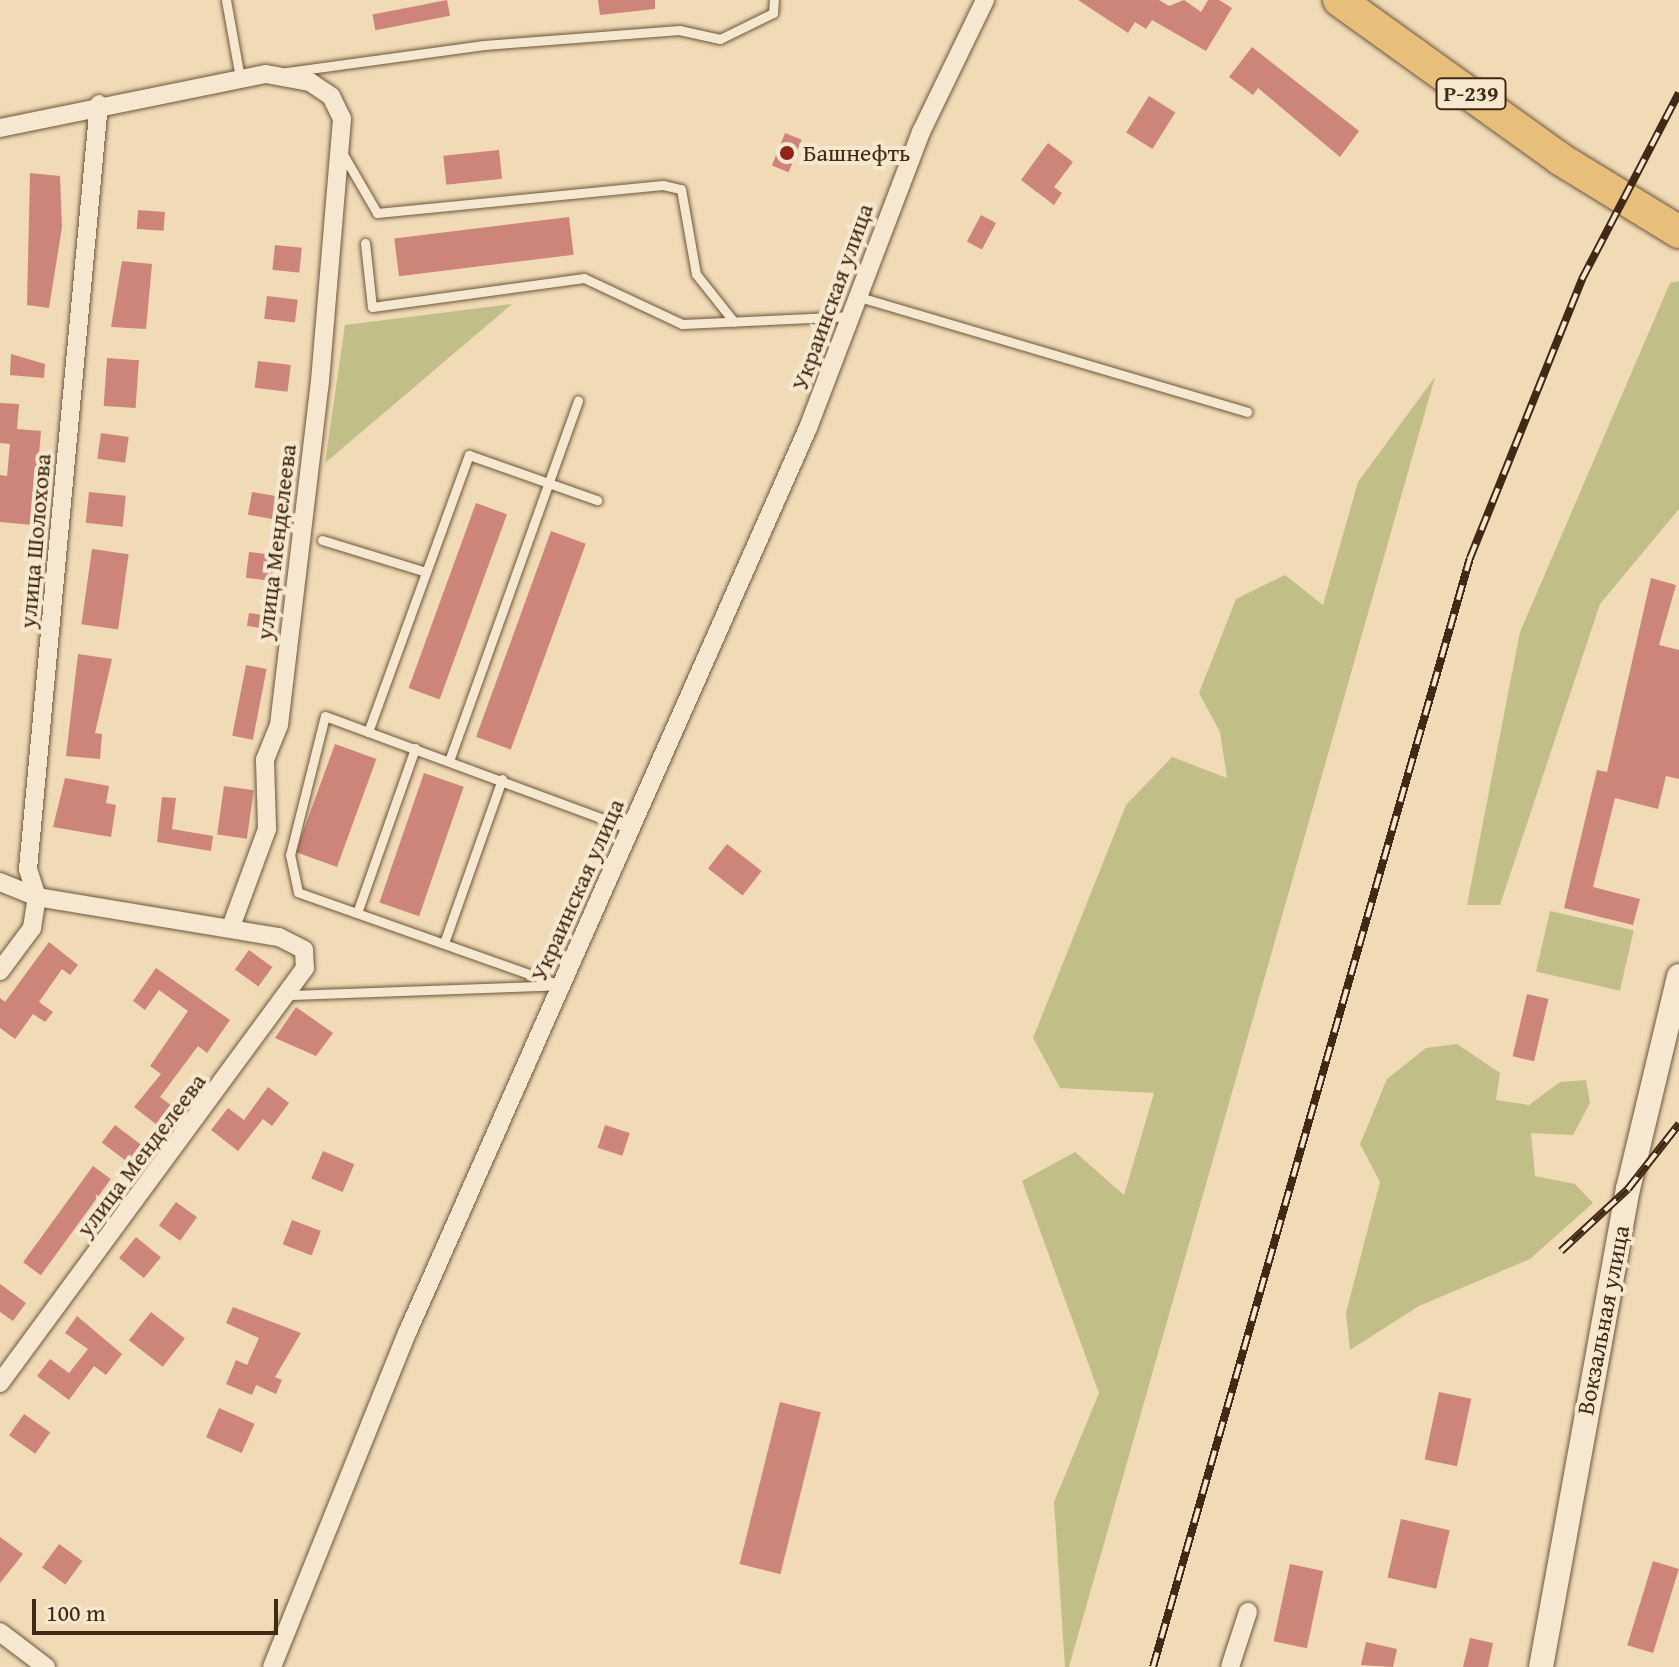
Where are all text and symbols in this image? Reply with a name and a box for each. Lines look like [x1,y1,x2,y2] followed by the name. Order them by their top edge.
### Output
[1435,76,1507,112] road number: Р-239
[803,139,910,167] place label: Башнефть
[778,144,796,162] marker: Башнефть
[785,200,879,394] street label: Украинская улица
[250,442,302,642] street label: улица Менделеева
[13,452,57,630] street label: улица Шолохова
[524,794,630,986] street label: Украинская улица
[70,1068,212,1242] street label: улица Менделеева
[1571,1223,1635,1417] street label: Вокзальная улица
[36,1583,282,1633] scale bar
[46,1595,106,1630] text: 100 m

